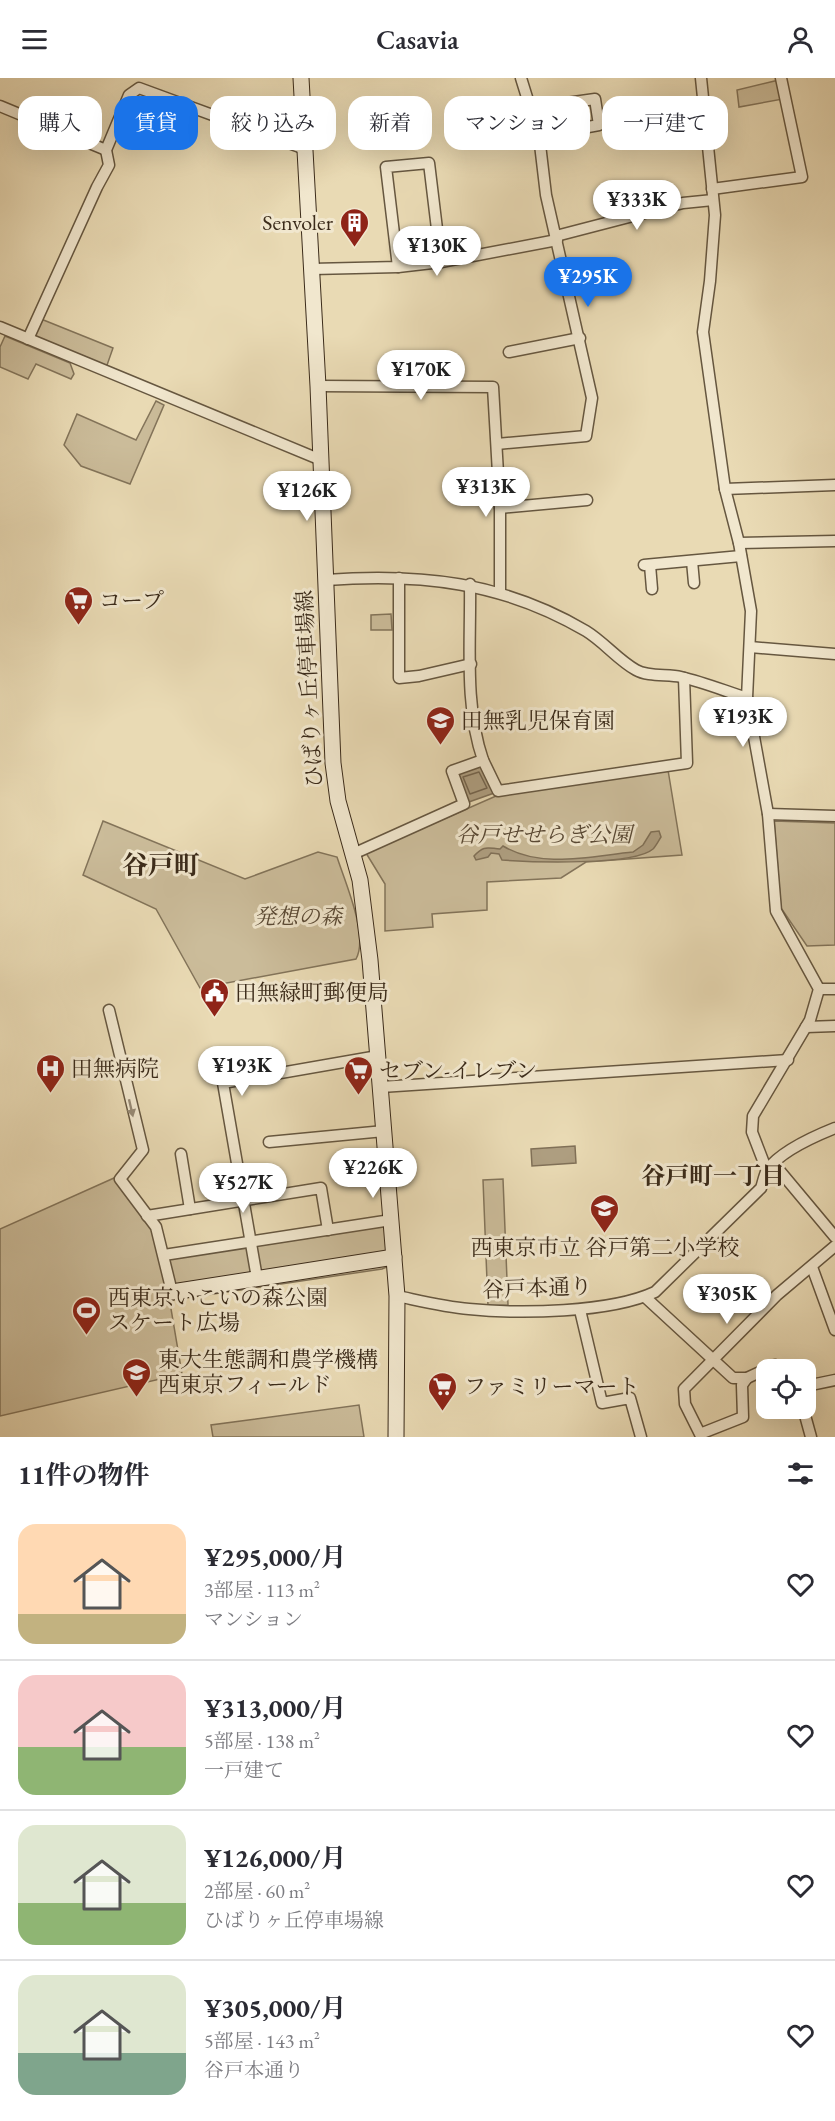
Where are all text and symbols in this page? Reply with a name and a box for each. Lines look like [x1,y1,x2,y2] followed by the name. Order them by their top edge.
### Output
[376,22,459,57] text: Casavia
[18,23,51,56] icon: menu
[784,23,817,56] icon: person
[18,96,102,150] chip: 購入
[114,96,198,150] chip: 賃貸
[210,96,336,150] chip: 絞り込み
[348,96,432,150] chip: 新着
[444,96,590,150] chip: マンション
[602,96,728,150] chip: 一戸建て
[595,180,679,231] pin: ¥333K
[607,186,667,212] text: ¥333K
[338,206,370,248] building icon: Senvoler
[262,208,334,237] place label: Senvoler
[395,226,479,277] pin: ¥130K
[407,232,467,258] text: ¥130K
[546,257,630,308] pin: ¥295K
[558,263,618,289] text: ¥295K
[379,350,463,401] pin: ¥170K
[391,356,451,382] text: ¥170K
[444,467,528,518] pin: ¥313K
[265,471,349,522] pin: ¥126K
[456,473,516,499] text: ¥313K
[277,477,337,503] text: ¥126K
[62,584,94,626] supermarket icon: コープ
[99,586,164,615] place label: コープ
[289,589,329,789] street label: ひばりヶ丘停車場線
[701,697,785,748] pin: ¥193K
[713,703,773,729] text: ¥193K
[424,704,456,746] school or university icon: 田無乳児保育園
[461,706,615,735] place label: 田無乳児保育園
[456,820,635,849] park label: 谷戸せせらぎ公園
[122,848,200,882] district label: 谷戸町
[254,902,344,931] park label: 発想の森
[198,976,230,1018] public building icon: 田無緑町郵便局
[235,978,389,1007] place label: 田無緑町郵便局
[200,1046,284,1097] pin: ¥193K
[34,1052,66,1094] hospital icon: 田無病院
[212,1052,272,1078] text: ¥193K
[71,1054,159,1083] place label: 田無病院
[342,1054,374,1096] supermarket icon: セブン-イレブン
[379,1056,537,1085] place label: セブン-イレブン
[127,1099,137,1118] one-way arrow
[331,1148,415,1199] pin: ¥226K
[343,1154,403,1180] text: ¥226K
[641,1160,785,1191] district label: 谷戸町一丁目
[201,1163,285,1214] pin: ¥527K
[213,1169,273,1195] text: ¥527K
[589,1192,621,1234] school or university icon: 西東京市立 谷戸第二小学校
[471,1233,739,1262] place label: 西東京市立 谷戸第二小学校
[482,1272,592,1304] street label: 谷戸本通り
[685,1274,769,1325] pin: ¥305K
[697,1280,757,1306] text: ¥305K
[108,1283,328,1337] place label: 西東京いこいの森公園 スケート広場
[71,1294,103,1336] sports icon: 西東京いこいの森公園 スケート広場
[158,1345,378,1399] place label: 東大生態調和農学機構 西東京フィールド
[121,1356,153,1398] school or university icon: 東大生態調和農学機構 西東京フィールド
[756,1359,816,1419] map controls
[756,1359,816,1419] button: locate
[427,1370,459,1412] supermarket icon: ファミリーマート
[464,1372,640,1401] place label: ファミリーマート
[784,1457,817,1490] icon: filters
[18,1458,150,1492] text: 11件の物件
[204,1540,346,1574] text: ¥295,000/月
[66,1548,138,1620] icon: home
[784,1568,817,1601] icon: heart
[204,1577,320,1603] text: 3部屋 · 113 m²
[204,1606,303,1632] text: マンション
[204,1691,346,1725] text: ¥313,000/月
[66,1699,138,1771] icon: home
[784,1719,817,1752] icon: heart
[204,1728,320,1754] text: 5部屋 · 138 m²
[204,1757,284,1783] text: 一戸建て
[204,1841,346,1875] text: ¥126,000/月
[66,1849,138,1921] icon: home
[784,1869,817,1902] icon: heart
[204,1878,310,1904] text: 2部屋 · 60 m²
[204,1907,384,1933] text: ひばりヶ丘停車場線
[204,1991,346,2025] text: ¥305,000/月
[66,1999,138,2071] icon: home
[784,2019,817,2052] icon: heart
[204,2028,320,2054] text: 5部屋 · 143 m²
[204,2057,304,2083] text: 谷戸本通り

